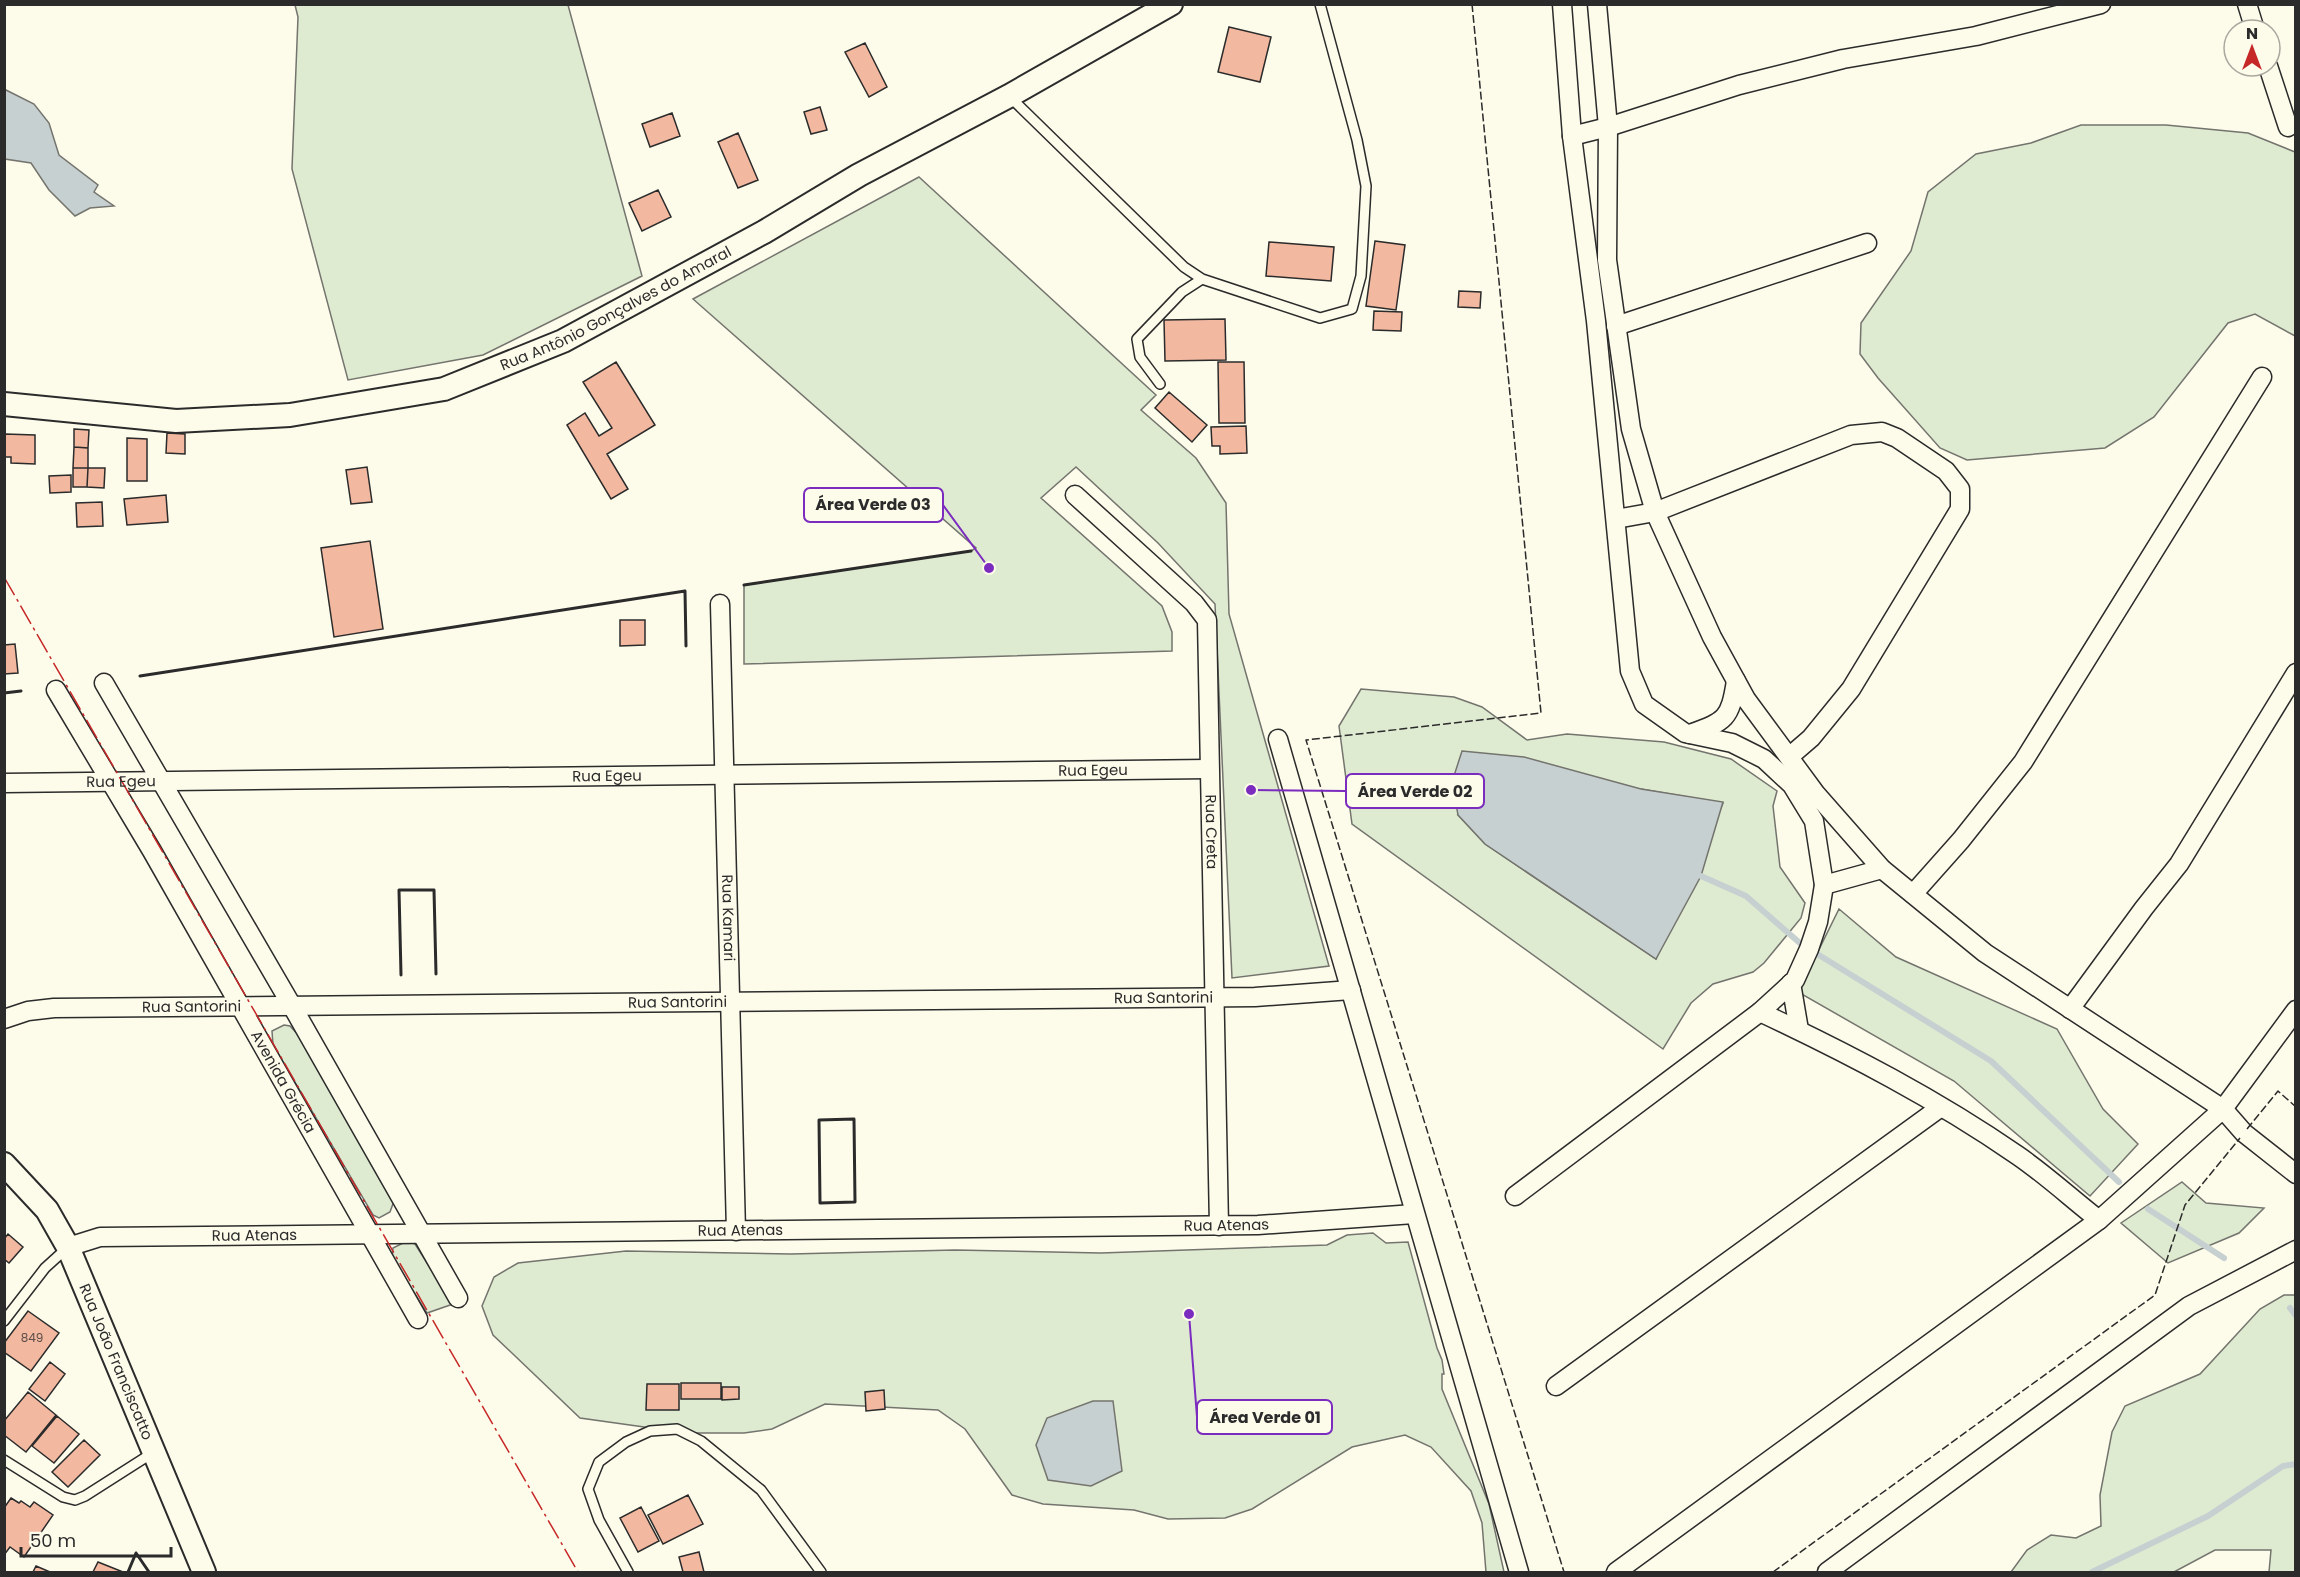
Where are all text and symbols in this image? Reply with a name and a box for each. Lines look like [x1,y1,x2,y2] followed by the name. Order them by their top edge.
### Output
[2222,18,2282,78] north arrow
[2246,22,2258,45] text: N
[497,241,735,375] street label: Rua Antônio Gonçalves do Amaral
[804,488,943,522] callout: Área Verde 03
[815,493,931,516] text: Área Verde 03
[1058,759,1128,781] street label: Rua Egeu
[572,765,642,786] street label: Rua Egeu
[86,770,156,792] street label: Rua Egeu
[1346,774,1484,808] callout: Área Verde 02
[1358,780,1472,803] text: Área Verde 02
[1200,794,1223,870] street label: Rua Creta
[717,874,740,962] street label: Rua Kamari
[1114,986,1213,1008] street label: Rua Santorini
[628,991,727,1013] street label: Rua Santorini
[142,995,241,1017] street label: Rua Santorini
[246,1026,321,1137] street label: Avenida Grécia
[1184,1213,1270,1236] street label: Rua Atenas
[698,1219,783,1241] street label: Rua Atenas
[212,1224,297,1246] street label: Rua Atenas
[74,1280,159,1443] street label: Rua João Franciscatto
[21,1329,43,1346] house number: 849
[1197,1400,1332,1434] callout: Área Verde 01
[1209,1406,1321,1429] text: Área Verde 01
[21,1520,171,1558] scale bar
[30,1528,76,1553] text: 50 m

